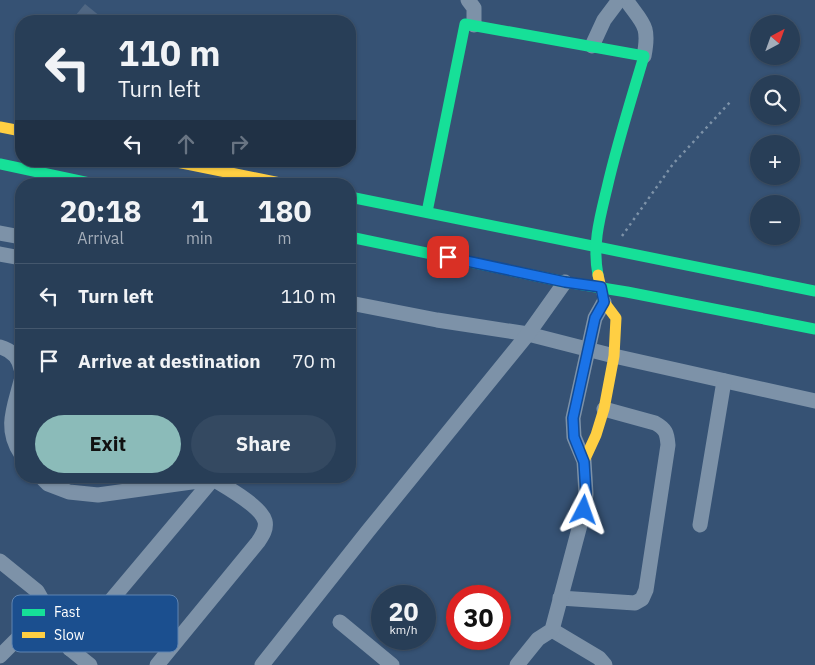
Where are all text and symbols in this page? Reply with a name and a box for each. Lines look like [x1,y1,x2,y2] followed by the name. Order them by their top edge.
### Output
[750,15,800,65] north arrow
[750,15,800,245] map controls
[118,30,221,76] text: 110 m
[35,35,100,100] icon: left
[118,74,201,103] text: Turn left
[750,75,800,125] button: search
[119,130,147,158] icon: left
[172,130,200,158] icon: ahead
[225,130,253,158] icon: right
[750,135,800,185] button: +
[60,191,141,230] text: 20:18
[190,191,208,230] text: 1
[257,191,311,230] text: 180
[750,195,800,245] button: −
[77,228,124,248] text: Arrival
[186,228,213,248] text: min
[277,228,291,248] text: m
[427,236,469,278] pin
[434,243,462,271] icon: arrive
[35,282,63,310] icon: left
[78,284,154,308] text: Turn left
[281,284,336,308] text: 110 m
[35,347,63,375] icon: arrive
[78,349,261,373] text: Arrive at destination
[292,349,336,373] text: 70 m
[35,415,181,473] button: Exit
[191,415,336,473] button: Share
[557,483,609,535] position arrow
[446,585,511,650] speed limit sign: 30
[12,595,178,652] legend
[388,595,419,628] text: 20
[54,603,80,621] text: Fast
[389,622,418,637] text: km/h
[54,626,85,644] text: Slow

